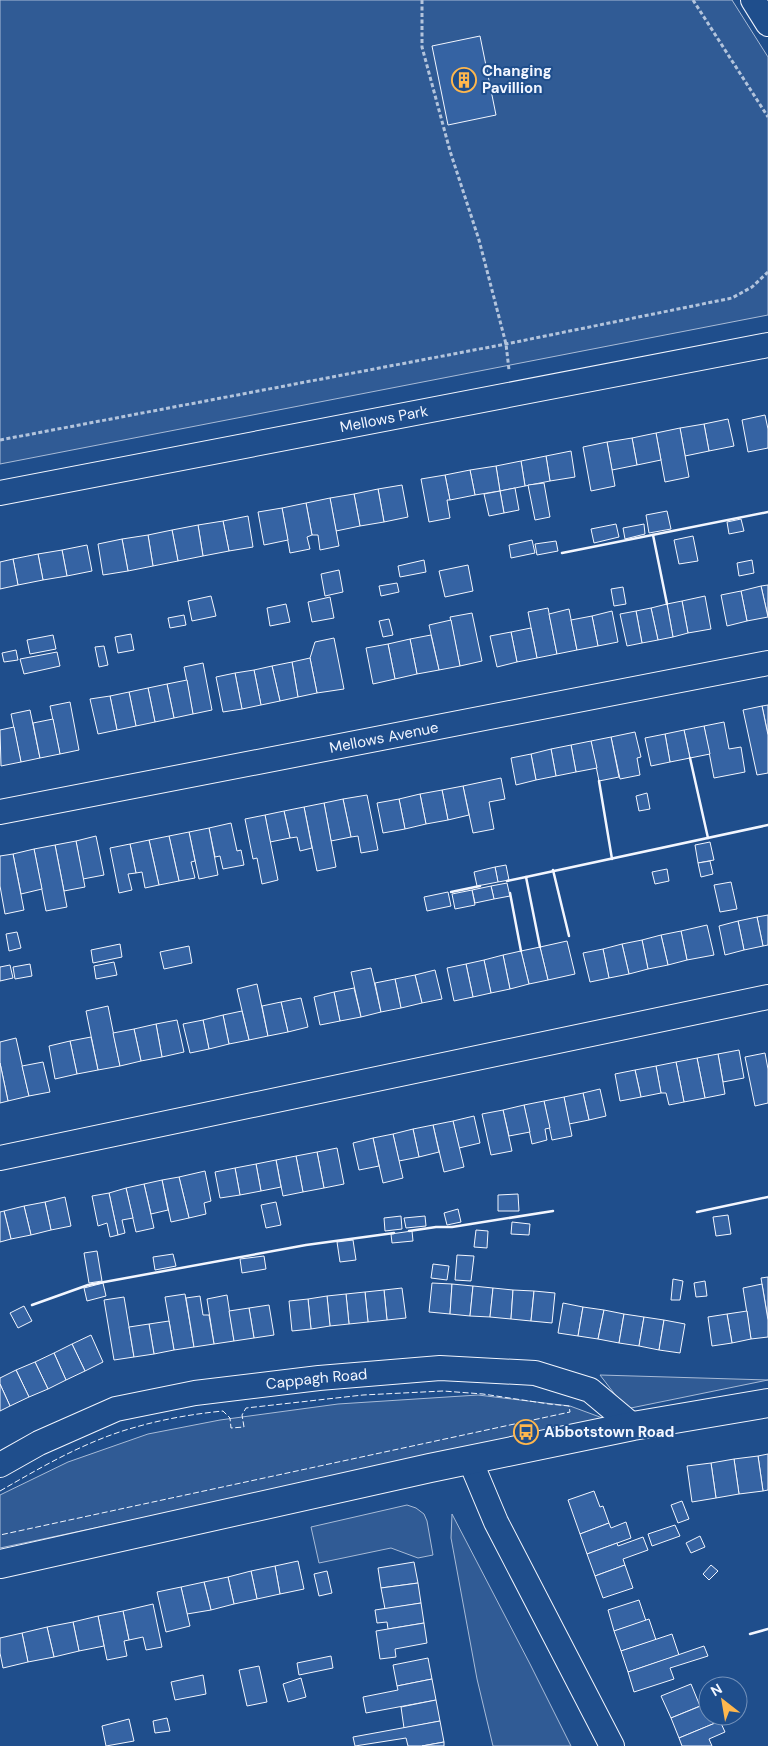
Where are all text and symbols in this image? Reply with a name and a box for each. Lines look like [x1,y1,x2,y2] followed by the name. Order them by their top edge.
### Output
[482,61,552,98] place label: Changing Pavillion
[451,67,477,93] building icon: Changing Pavillion
[338,401,430,437] street label: Mellows Park
[328,717,440,758] street label: Mellows Avenue
[265,1364,368,1394] street label: Cappagh Road
[513,1419,539,1445] bus stop icon: Abbotstown Road
[544,1422,674,1442] place label: Abbotstown Road
[698,1676,748,1726] north arrow
[707,1680,725,1700] text: N

